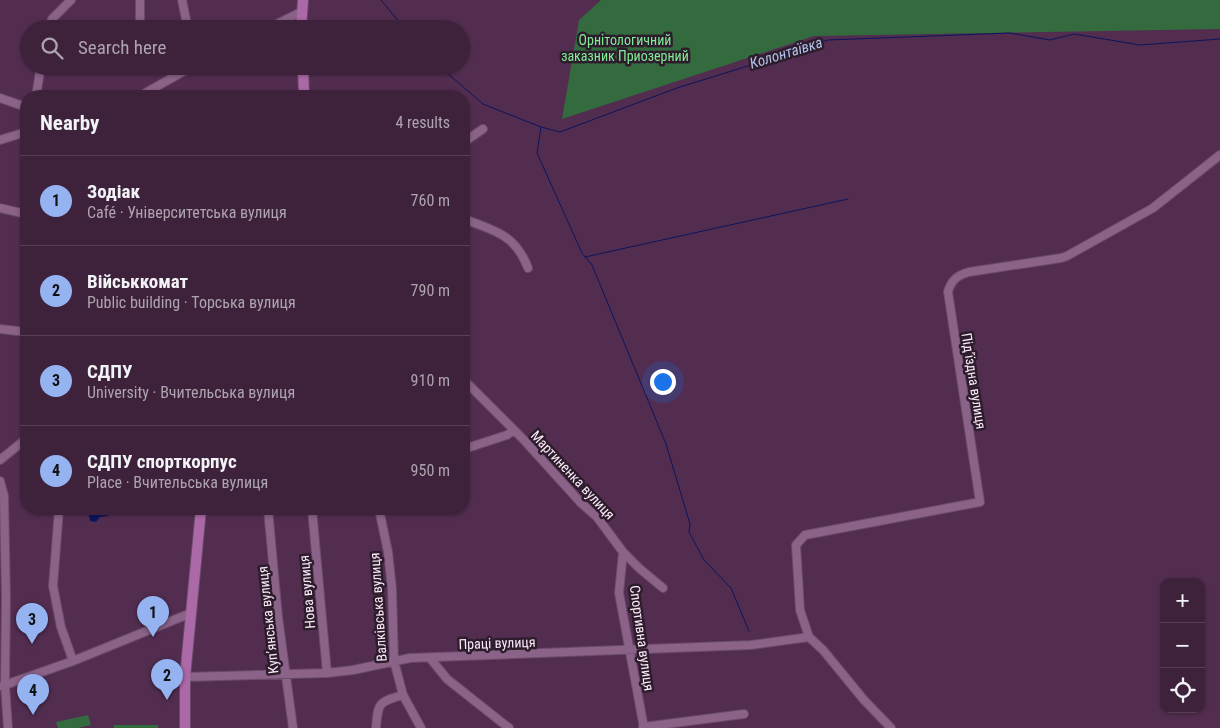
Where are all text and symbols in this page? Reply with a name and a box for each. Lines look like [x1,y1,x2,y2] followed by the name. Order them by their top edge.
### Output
[20,20,470,75] search box
[561,32,689,64] park label: Орнiтологичний заказник Приозерний
[747,33,825,73] water label: Колонтаївка
[38,34,66,62] icon: search
[78,36,166,59] text: Search here
[40,111,99,135] text: Nearby
[395,113,450,132] text: 4 results
[87,180,140,203] text: Зодіак
[52,191,60,210] text: 1
[411,191,450,210] text: 760 m
[87,203,287,222] text: Café · Університетська вулиця
[87,270,188,293] text: Військкомат
[52,281,60,300] text: 2
[411,281,450,300] text: 790 m
[87,293,296,312] text: Public building · Торська вулиця
[958,332,990,430] street label: Під’їздна вулиця
[87,360,132,383] text: СДПУ
[650,369,676,395] your location
[52,371,60,390] text: 3
[411,371,450,390] text: 910 m
[87,383,295,402] text: University · Вчительська вулиця
[528,427,618,523] street label: Мартиненка вулиця
[87,450,237,473] text: СДПУ спорткорпус
[52,461,60,480] text: 4
[411,461,450,480] text: 950 m
[87,473,268,492] text: Place · Вчительська вулиця
[366,552,390,662] street label: Валківська вулиця
[296,555,318,629] street label: Нова вулиця
[254,565,282,675] street label: Куп’янська вулиця
[1160,578,1205,713] map controls
[1160,578,1205,623] button: +
[627,584,657,692] street label: Спортивна вулиця
[137,596,169,637] pin: 1
[16,603,48,644] pin: 3
[1160,623,1205,668] button: −
[458,634,536,652] street label: Праці вулиця
[151,659,183,700] pin: 2
[1160,668,1205,713] button: locate
[17,674,49,715] pin: 4

